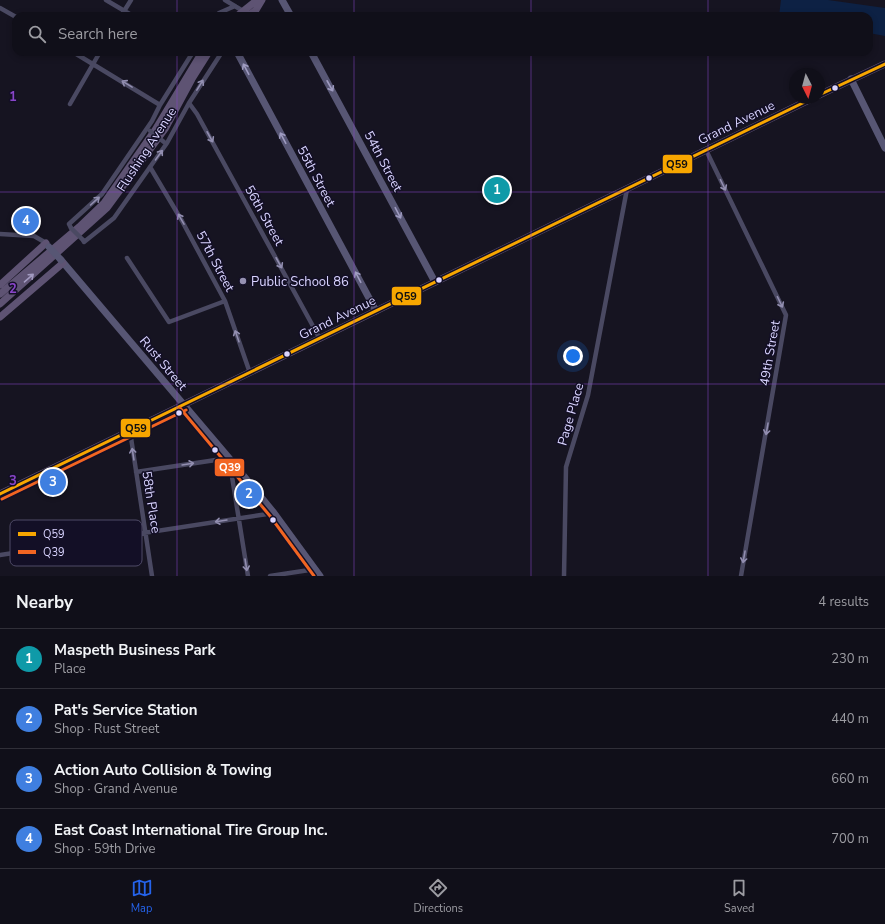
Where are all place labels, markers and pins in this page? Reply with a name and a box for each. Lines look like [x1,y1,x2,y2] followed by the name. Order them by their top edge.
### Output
[830,83,840,93] unlabelled marker
[644,173,654,183] unlabelled marker
[484,175,510,205] pin: 1
[13,206,39,236] pin: 4
[251,273,349,291] place label: Public School 86
[434,275,444,285] unlabelled marker
[238,276,248,286] marker: Public School 86
[282,349,292,359] unlabelled marker
[174,408,184,418] unlabelled marker
[210,445,220,455] unlabelled marker
[40,467,66,497] pin: 3
[236,479,262,509] pin: 2
[268,515,278,525] unlabelled marker

